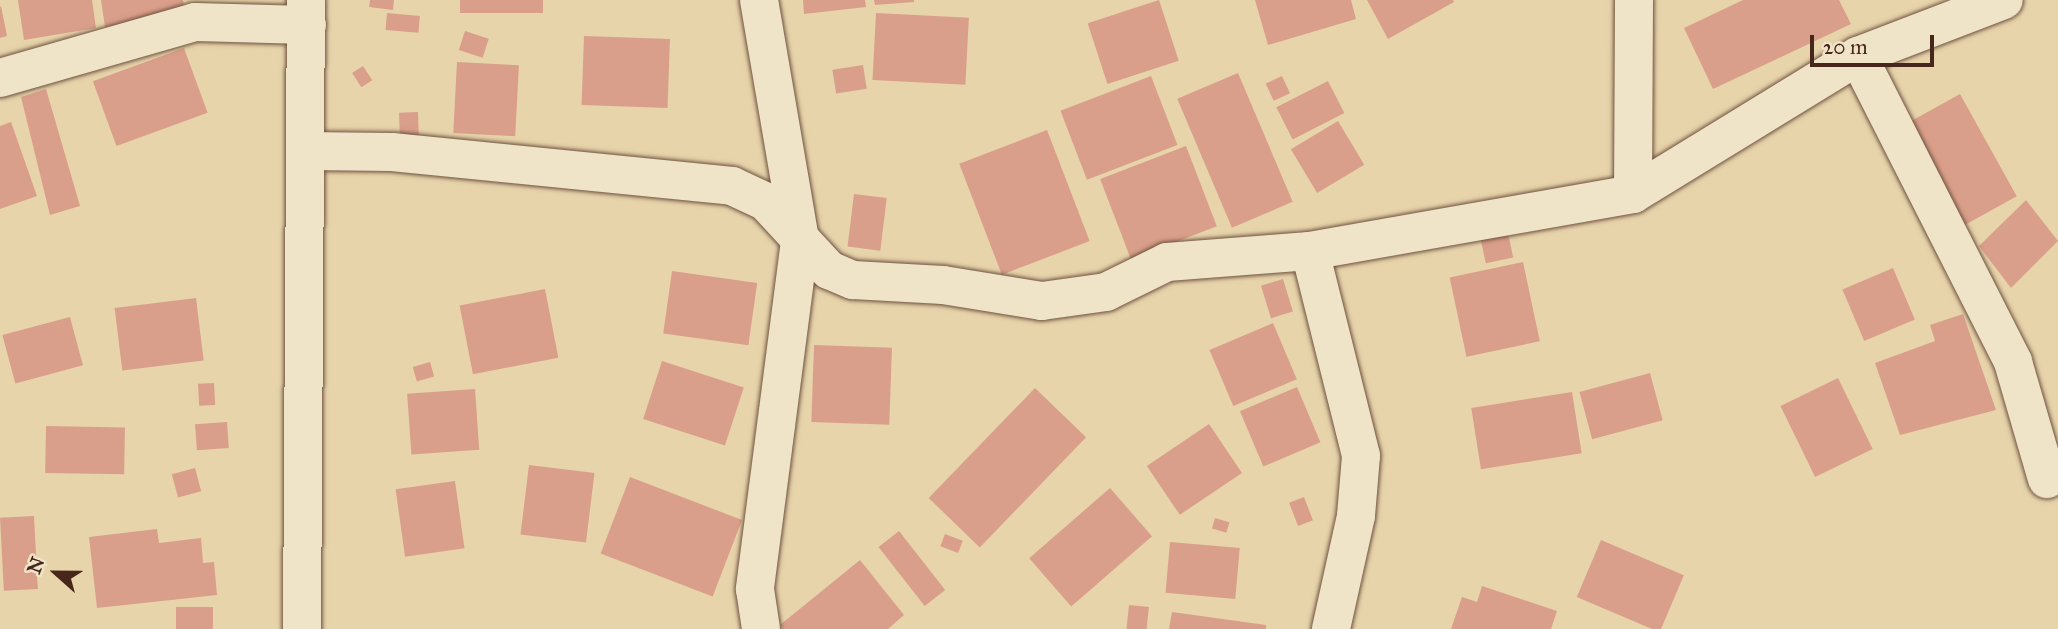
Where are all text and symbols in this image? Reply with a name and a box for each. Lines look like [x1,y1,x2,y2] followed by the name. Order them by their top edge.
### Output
[1813,21,1937,65] scale bar
[1823,34,1868,60] text: 20 m
[21,538,91,608] north arrow
[22,554,50,577] text: N

